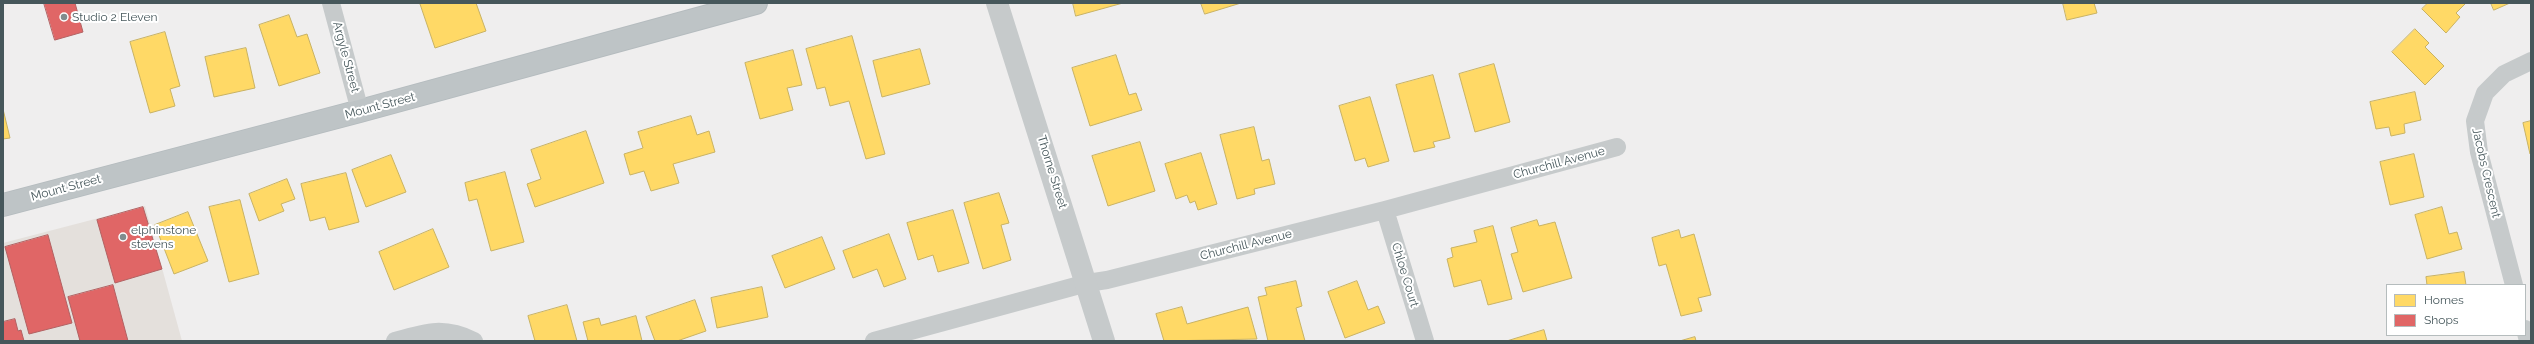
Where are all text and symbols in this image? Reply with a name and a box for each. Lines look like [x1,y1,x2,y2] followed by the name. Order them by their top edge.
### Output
[72,10,158,24] place label: Studio 2 Eleven
[59,12,69,22] marker: Studio 2 Eleven
[330,20,362,94] street label: Argyle Street
[343,90,417,122] street label: Mount Street
[2469,127,2503,219] street label: Jacobs Crescent
[1034,134,1070,210] street label: Thorne Street
[1512,144,1606,182] street label: Churchill Avenue
[29,172,103,204] street label: Mount Street
[131,223,196,251] place label: elphinstone stevens
[1199,227,1293,263] street label: Churchill Avenue
[118,232,128,242] marker: elphinstone stevens
[1388,241,1422,309] street label: Chloe Court
[2386,284,2526,336] legend
[2424,293,2464,307] text: Homes
[2424,313,2459,327] text: Shops

